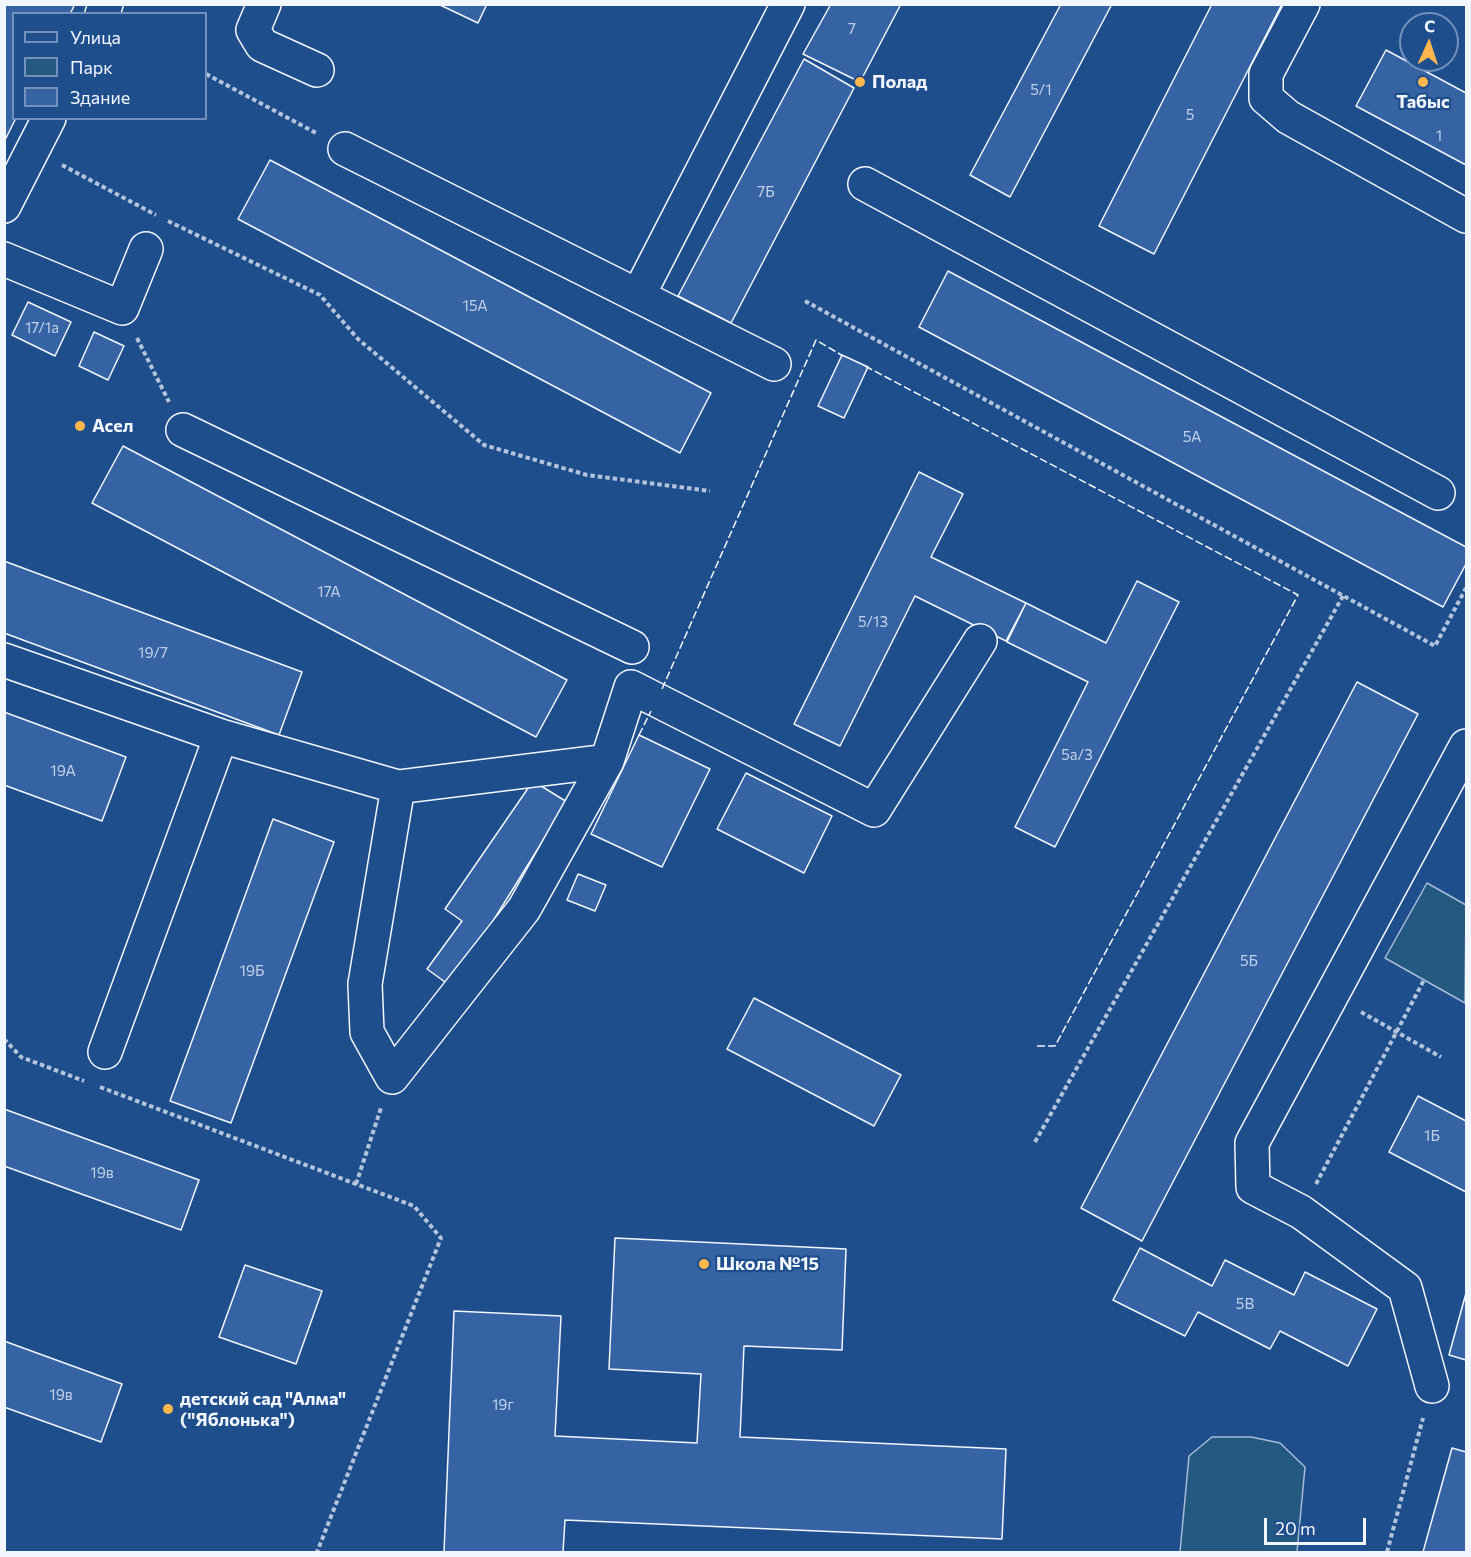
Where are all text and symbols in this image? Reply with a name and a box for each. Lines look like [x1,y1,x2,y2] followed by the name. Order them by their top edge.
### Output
[12,12,207,120] legend
[1399,12,1459,72] north arrow
[1424,16,1436,35] text: С
[848,20,856,38] house number: 7
[70,26,121,48] text: Улица
[70,56,113,78] text: Парк
[872,71,927,93] place label: Полад
[853,75,867,89] marker: Полад
[1416,75,1430,89] marker: Табыс
[1030,81,1052,99] house number: 5/1
[70,86,130,108] text: Здание
[1396,91,1450,113] place label: Табыс
[1186,106,1194,124] house number: 5
[1436,127,1442,145] house number: 1
[757,183,775,201] house number: 7Б
[462,297,488,315] house number: 15А
[25,319,59,337] house number: 17/1а
[92,415,133,437] place label: Асел
[73,419,87,433] marker: Асел
[1183,428,1201,446] house number: 5А
[317,583,341,601] house number: 17А
[858,613,888,631] house number: 5/13
[138,644,168,662] house number: 19/7
[1061,746,1093,764] house number: 5а/3
[50,762,76,780] house number: 19А
[1240,952,1258,970] house number: 5Б
[240,962,264,980] house number: 19Б
[1424,1127,1440,1145] house number: 1Б
[90,1164,114,1182] house number: 19в
[716,1253,819,1275] place label: Школа №15
[697,1257,711,1271] marker: Школа №15
[1236,1295,1254,1313] house number: 5В
[49,1386,73,1404] house number: 19в
[180,1388,346,1430] place label: детский сад "Алма" ("Яблонька")
[492,1396,514,1414] house number: 19г
[161,1402,175,1416] marker: детский сад "Алма" ("Яблонька")
[1267,1506,1369,1544] scale bar
[1275,1517,1316,1539] text: 20 m

